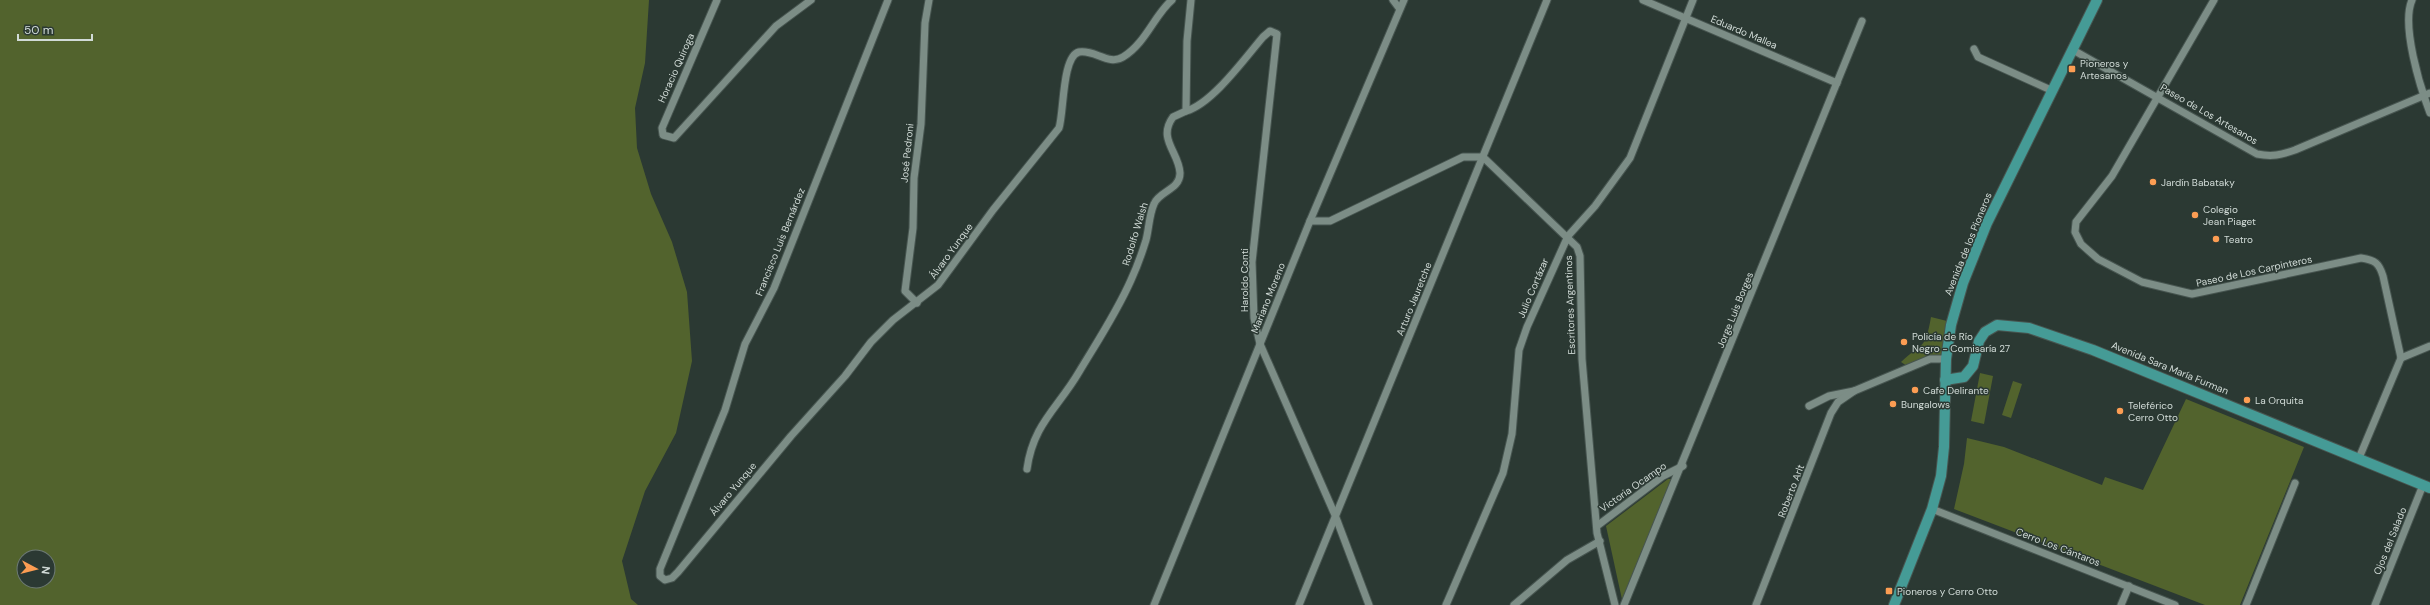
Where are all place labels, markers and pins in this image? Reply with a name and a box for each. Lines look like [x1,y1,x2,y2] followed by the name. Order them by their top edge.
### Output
[2080,57,2129,82] place label: Pioneros y Artesanos
[2067,64,2077,74] marker: Pioneros y Artesanos
[2161,176,2235,189] place label: Jardín Babataky
[2148,177,2158,187] marker: Jardín Babataky
[2203,203,2256,228] place label: Colegio Jean Piaget
[2190,210,2200,220] marker: Colegio Jean Piaget
[2224,233,2253,246] place label: Teatro
[2211,234,2221,244] marker: Teatro
[1912,330,2010,355] place label: Policía de Río Negro - Comisaría 27
[1899,337,1909,347] marker: Policía de Río Negro - Comisaría 27
[1923,384,1989,397] place label: Cafe Delirante
[1910,385,1920,395] marker: Cafe Delirante
[2255,394,2303,407] place label: La Orquita
[2242,395,2252,405] marker: La Orquita
[1901,398,1950,411] place label: Bungalows
[1888,399,1898,409] marker: Bungalows
[2128,399,2178,424] place label: Teleférico Cerro Otto
[2115,406,2125,416] marker: Teleférico Cerro Otto
[1897,585,1998,598] place label: Pioneros y Cerro Otto
[1884,586,1894,596] marker: Pioneros y Cerro Otto

